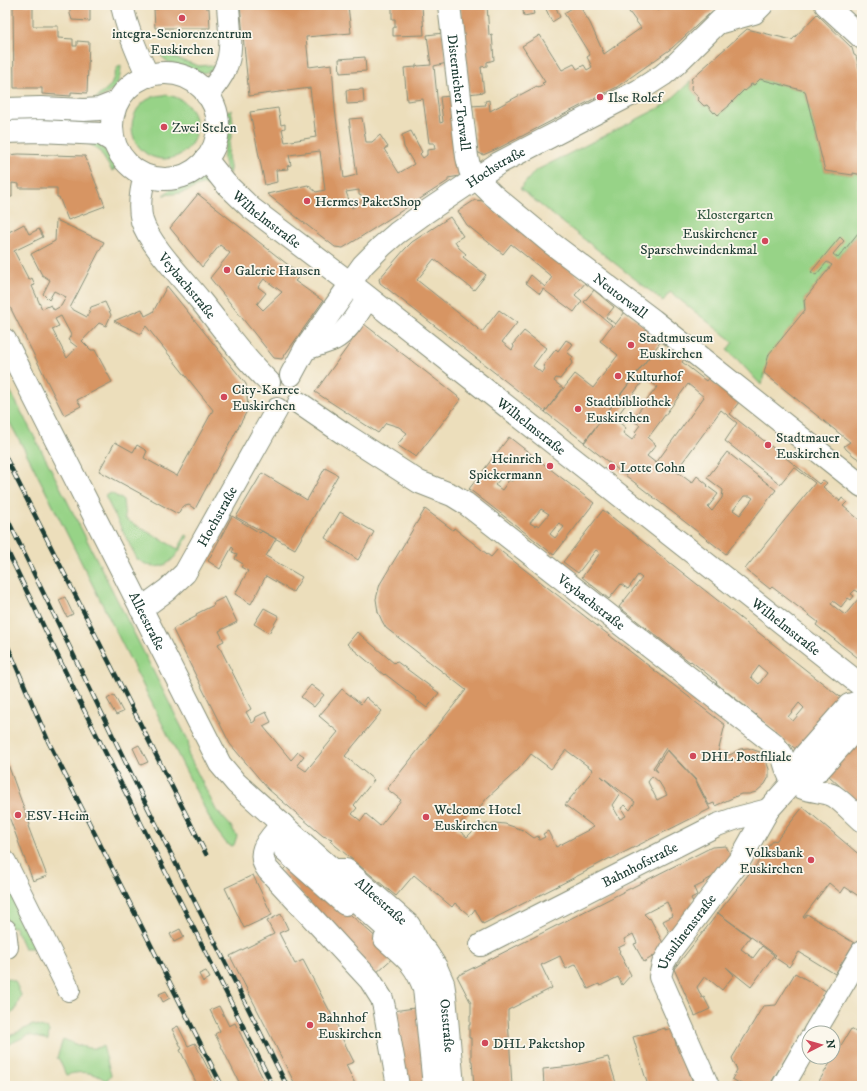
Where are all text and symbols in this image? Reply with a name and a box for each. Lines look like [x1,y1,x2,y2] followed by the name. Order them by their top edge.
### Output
[177,13,187,23] marker: integra-Seniorenzentrum Euskirchen
[112,25,252,59] place label: integra-Seniorenzentrum Euskirchen
[443,33,474,152] street label: Disternicher Torwall
[608,89,664,107] place label: Ilse Rolef
[595,92,605,102] marker: Ilse Rolef
[172,119,238,137] place label: Zwei Stelen
[159,122,169,132] marker: Zwei Stelen
[463,143,529,193] street label: Hochstraße
[227,186,305,253] street label: Wilhelmstraße
[315,193,421,211] place label: Hermes PaketShop
[302,196,312,206] marker: Hermes PaketShop
[697,206,774,224] park label: Klostergarten
[640,225,758,259] place label: Euskirchener Sparschweindenkmal
[760,236,770,246] marker: Euskirchener Sparschweindenkmal
[153,248,220,323] street label: Veybachstraße
[235,262,321,280] place label: Galerie Hausen
[222,265,232,275] marker: Galerie Hausen
[589,270,652,323] street label: Neutorwall
[639,329,714,363] place label: Stadtmuseum Euskirchen
[626,340,636,350] marker: Stadtmuseum Euskirchen
[626,368,684,386] place label: Kulturhof
[613,371,623,381] marker: Kulturhof
[232,381,300,415] place label: City-Karree Euskirchen
[219,392,229,402] marker: City-Karree Euskirchen
[492,393,569,460] street label: Wilhelmstraße
[586,393,671,427] place label: Stadtbibliothek Euskirchen
[573,404,583,414] marker: Stadtbibliothek Euskirchen
[776,429,840,463] place label: Stadtmauer Euskirchen
[763,440,773,450] marker: Stadtmauer Euskirchen
[469,450,543,484] place label: Heinrich Spickermann
[620,459,686,477] place label: Lotte Cohn
[545,461,555,471] marker: Heinrich Spickermann
[607,462,617,472] marker: Lotte Cohn
[194,483,242,550] street label: Hochstraße
[553,570,629,635] street label: Veybachstraße
[124,589,169,654] street label: Alleestraße
[747,594,824,660] street label: Wilhelmstraße
[701,748,792,766] place label: DHL Postfiliale
[688,751,698,761] marker: DHL Postfiliale
[433,801,522,835] place label: Welcome Hotel Euskirchen
[26,807,90,825] place label: ESV-Heim
[13,810,23,820] marker: ESV-Heim
[421,812,431,822] marker: Welcome Hotel Euskirchen
[599,838,681,892] street label: Bahnhofstraße
[740,844,804,878] place label: Volksbank Euskirchen
[806,855,816,865] marker: Volksbank Euskirchen
[351,874,411,929] street label: Alleestraße
[654,891,721,972] street label: Ursulinenstraße
[435,998,458,1053] street label: Oststraße
[318,1009,382,1043] place label: Bahnhof Euskirchen
[305,1020,315,1030] marker: Bahnhof Euskirchen
[801,1025,841,1065] north arrow
[493,1035,585,1053] place label: DHL Paketshop
[480,1038,490,1048] marker: DHL Paketshop
[823,1039,837,1049] text: N

